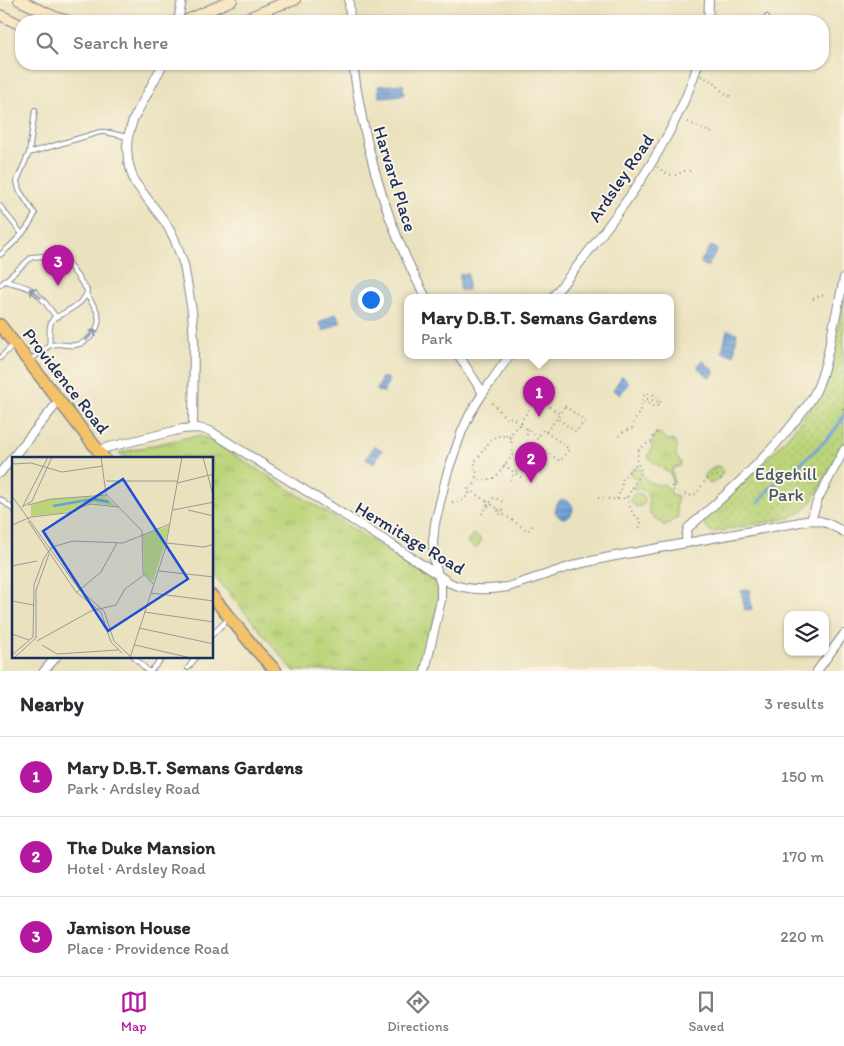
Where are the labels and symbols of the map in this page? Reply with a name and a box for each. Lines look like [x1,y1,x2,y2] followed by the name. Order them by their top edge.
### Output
[369,124,421,234] street label: Harvard Place
[583,130,659,226] street label: Ardsley Road
[42,245,74,286] pin: 3
[358,287,384,313] your location
[28,288,41,299] one-way arrow
[18,324,114,438] street label: Providence Road
[84,329,96,342] one-way arrow
[523,376,555,417] pin: 1
[515,442,547,483] pin: 2
[12,457,214,658] inset map
[755,463,817,506] park label: Edgehill Park
[351,497,469,580] street label: Hermitage Road

